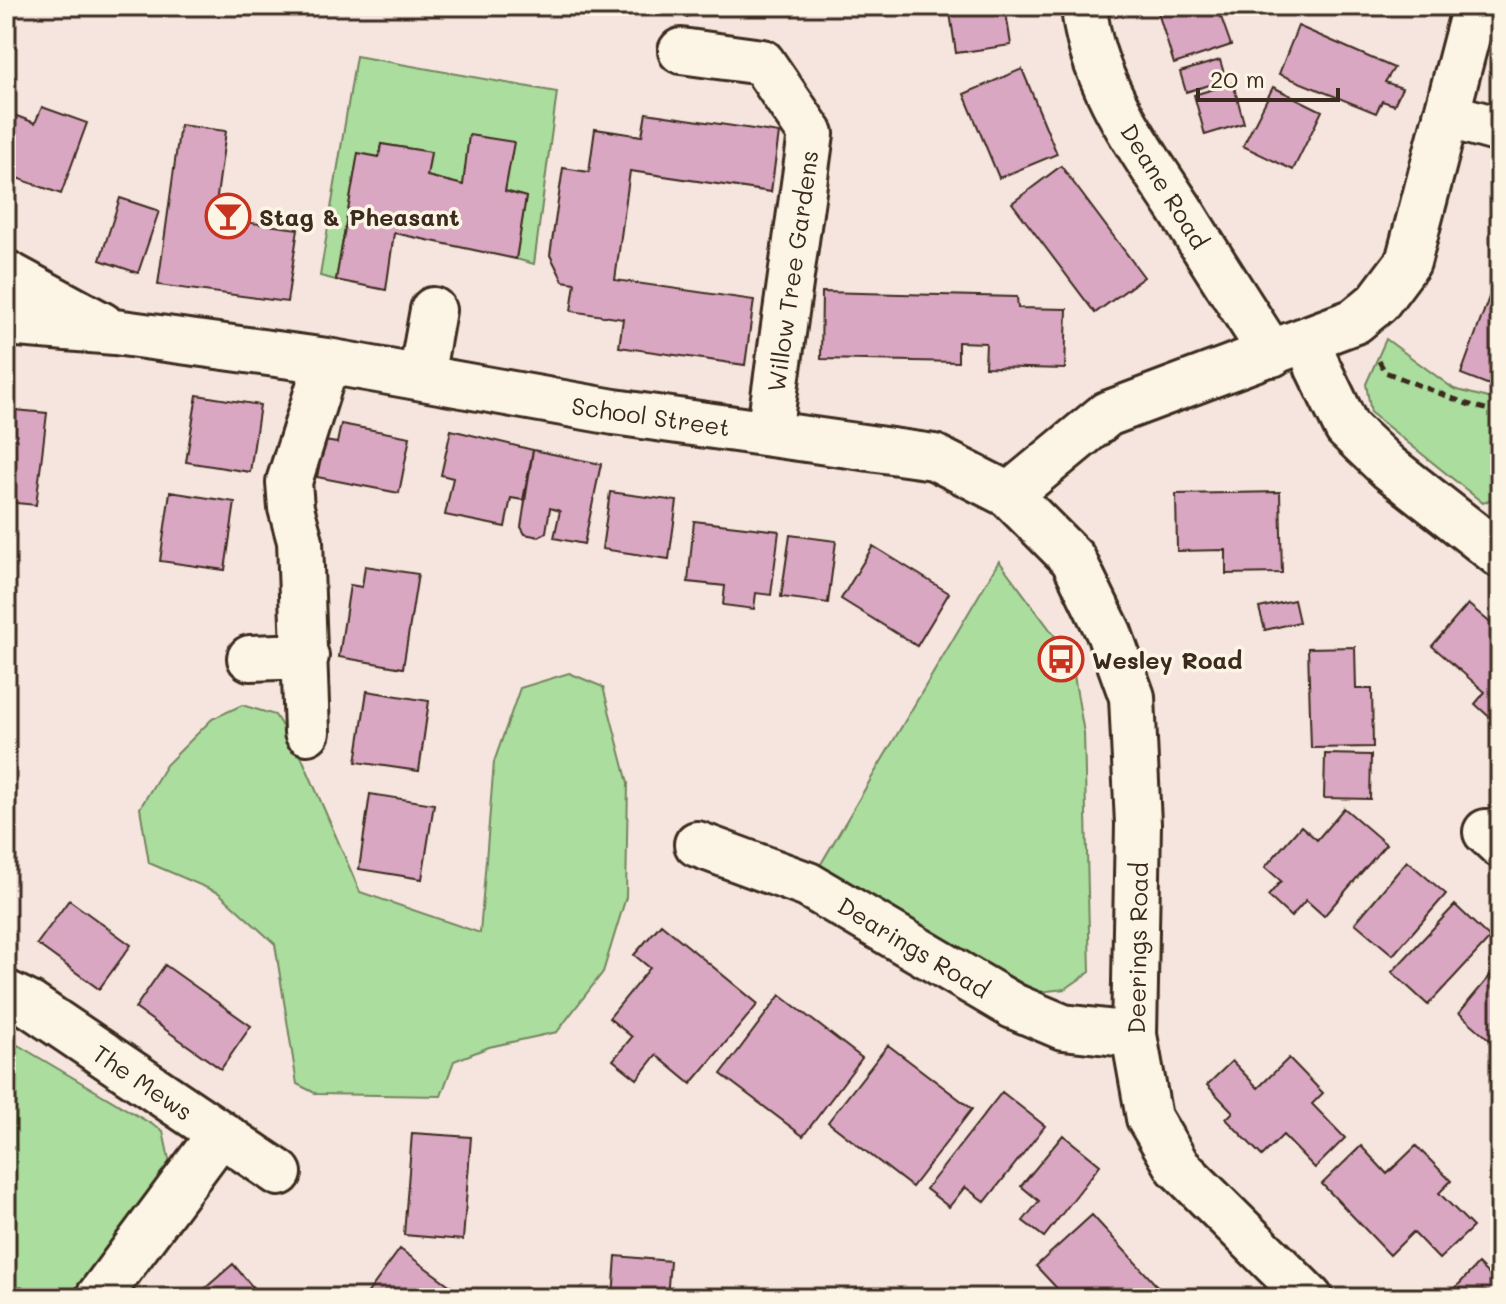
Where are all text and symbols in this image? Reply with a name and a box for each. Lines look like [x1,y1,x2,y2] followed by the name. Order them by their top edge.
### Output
[1198,52,1338,102] scale bar
[1210,63,1265,94] text: 20 m
[1114,118,1216,254] street label: Deane Road
[760,148,824,394] street label: Willow Tree Gardens
[204,192,252,240] bar icon: Stag & Pheasant
[259,201,460,232] place label: Stag & Pheasant
[570,390,732,442] street label: School Street
[1037,635,1085,683] bus stop icon: Wesley Road
[1092,644,1242,675] place label: Wesley Road
[1120,862,1154,1034] street label: Deerings Road
[832,889,996,1005] street label: Dearings Road
[87,1037,199,1127] street label: The Mews

